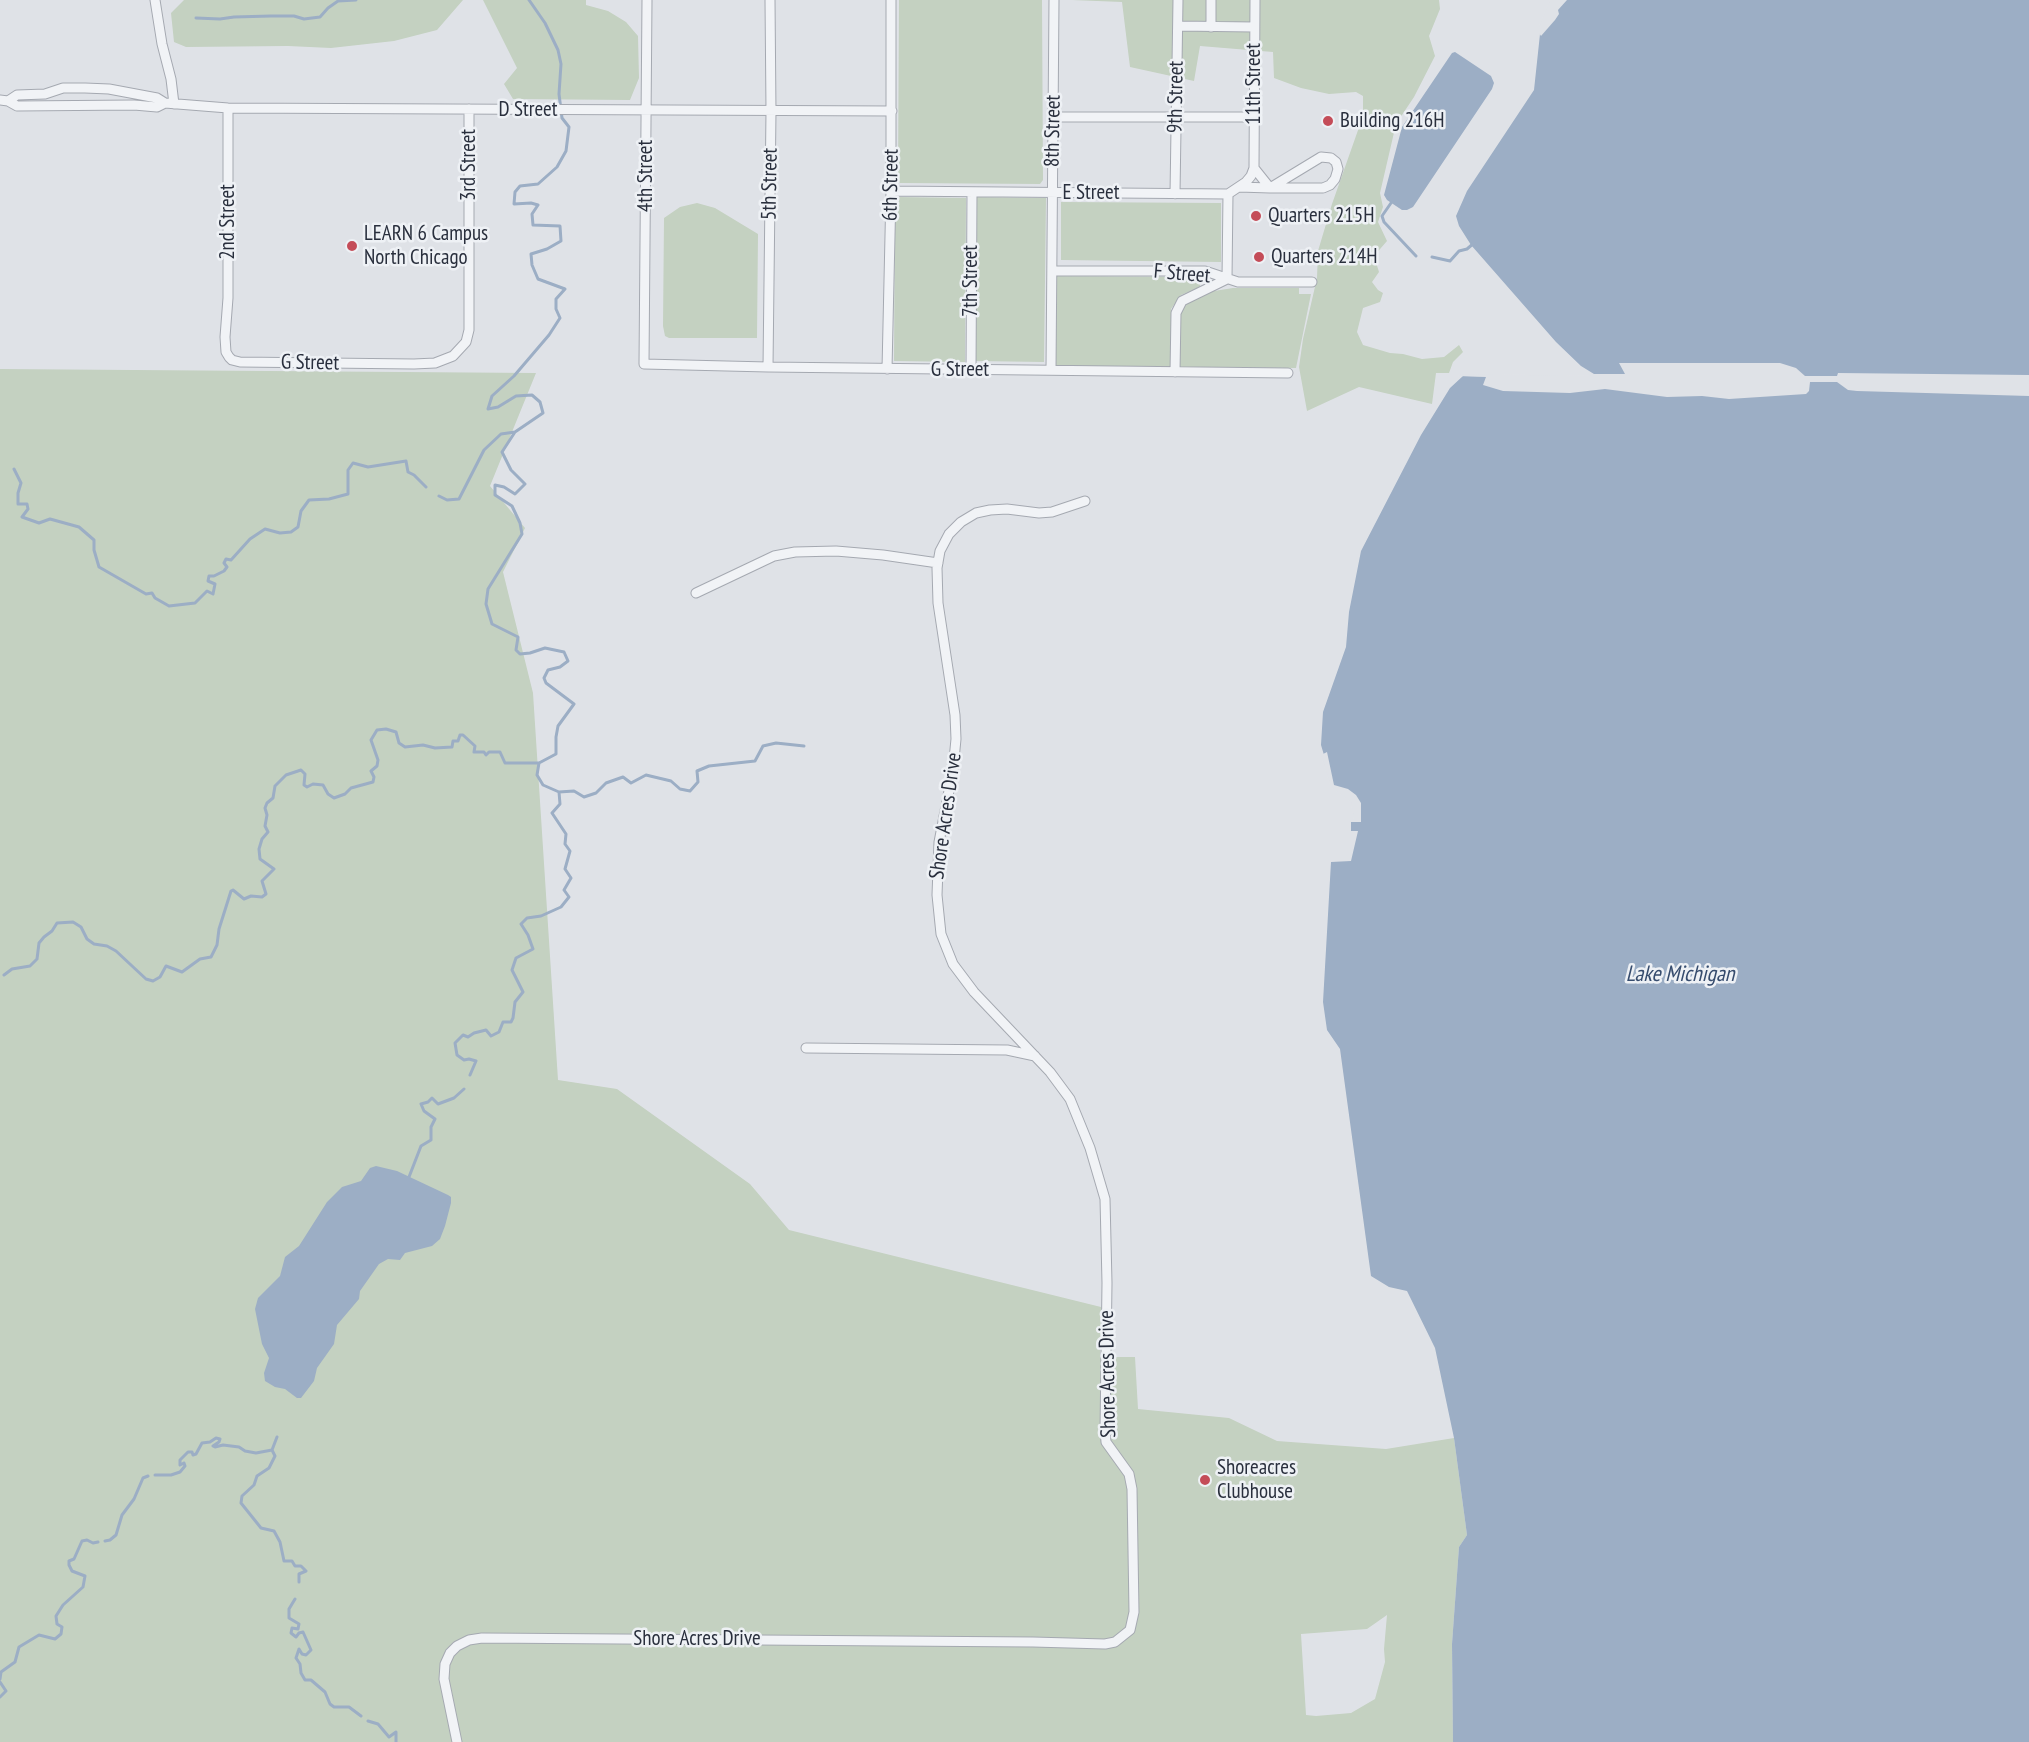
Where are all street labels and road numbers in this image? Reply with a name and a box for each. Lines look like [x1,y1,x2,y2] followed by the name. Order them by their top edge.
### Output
[1241,43,1267,125] street label: 11th Street
[1163,61,1189,133] street label: 9th Street
[1040,95,1066,167] street label: 8th Street
[499,97,557,123] street label: D Street
[456,129,482,201] street label: 3rd Street
[633,140,659,212] street label: 4th Street
[757,148,783,220] street label: 5th Street
[878,149,904,221] street label: 6th Street
[1063,180,1119,206] street label: E Street
[215,184,241,260] street label: 2nd Street
[958,245,984,317] street label: 7th Street
[1153,259,1211,289] street label: F Street
[281,350,339,376] street label: G Street
[931,357,989,383] street label: G Street
[925,751,967,881] street label: Shore Acres Drive
[1094,1310,1122,1438] street label: Shore Acres Drive
[633,1626,761,1652] street label: Shore Acres Drive

